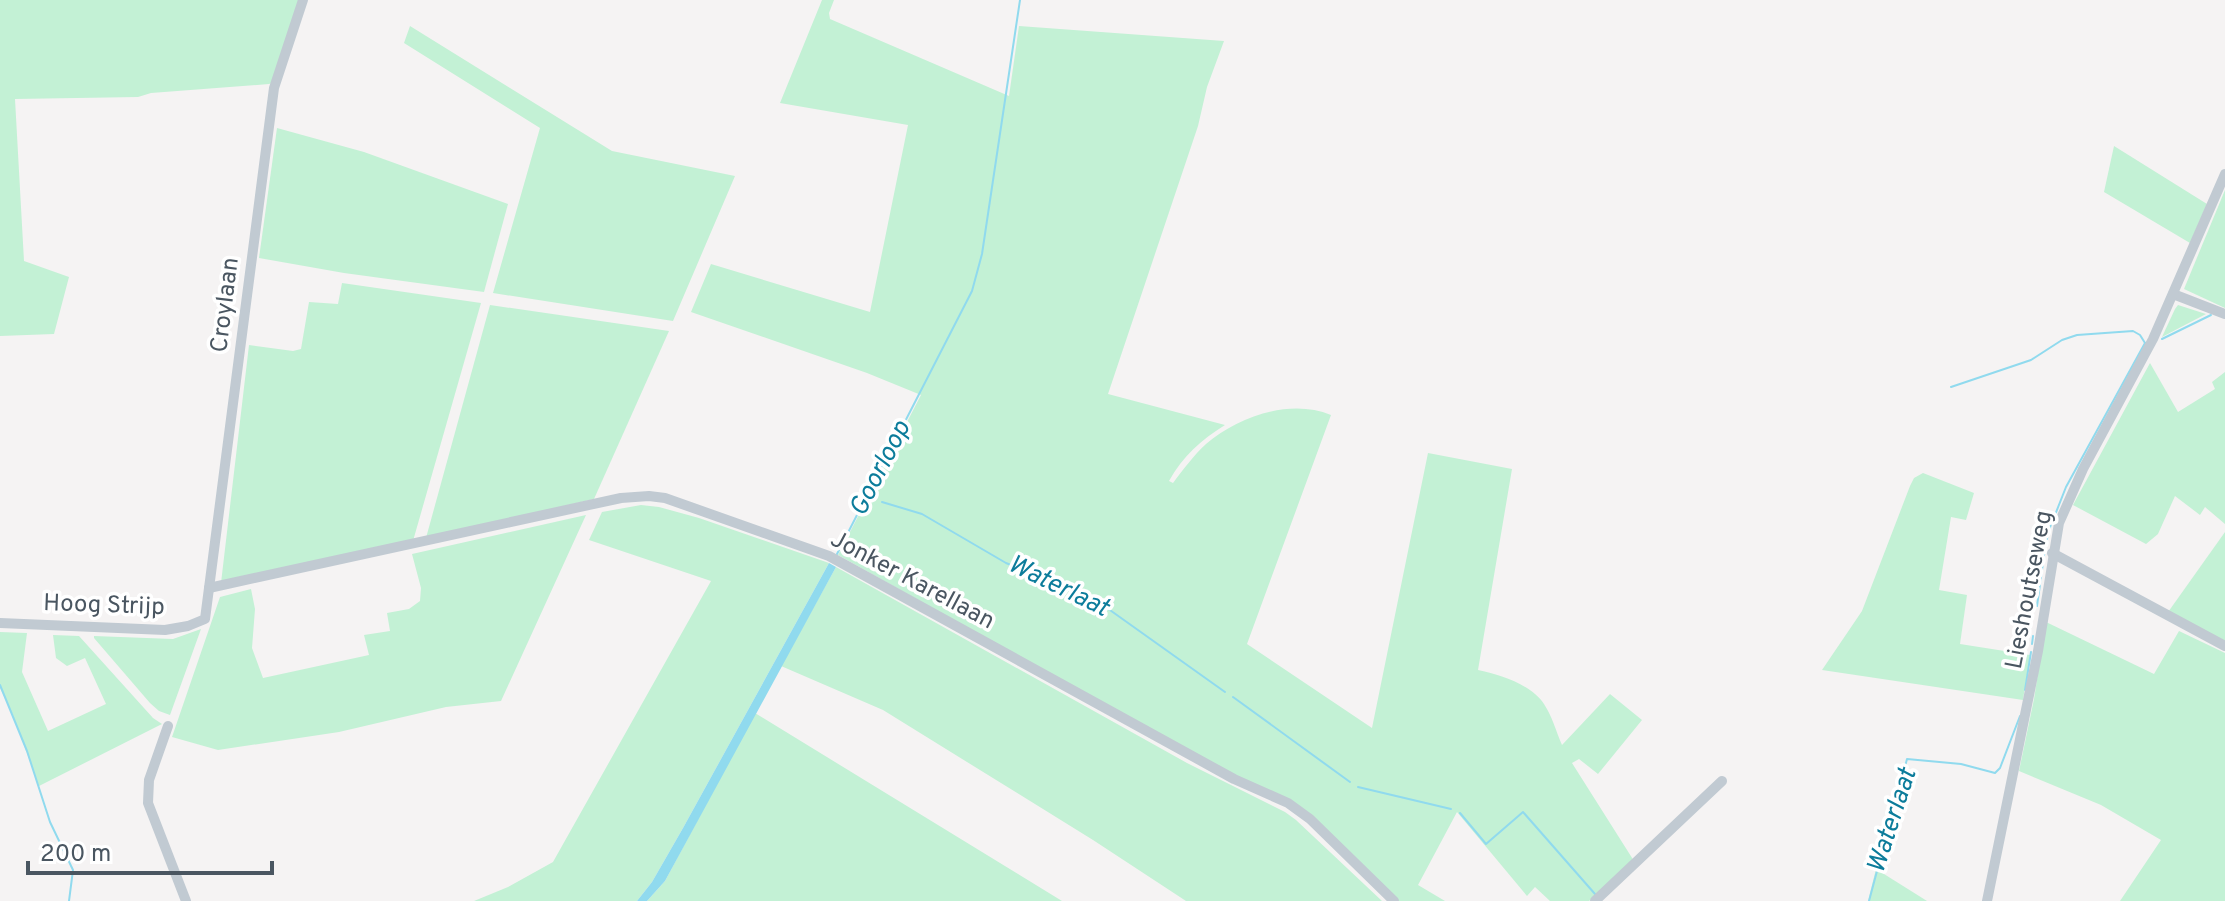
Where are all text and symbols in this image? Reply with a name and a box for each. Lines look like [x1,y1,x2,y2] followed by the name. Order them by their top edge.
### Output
[205,256,247,354] street label: Croylaan
[843,415,919,522] water label: Goorloop
[2000,508,2060,672] street label: Lieshoutseweg
[825,525,999,637] street label: Jonker Karellaan
[1002,548,1115,626] water label: Waterlaat
[43,589,165,623] street label: Hoog Strijp
[1861,763,1926,877] water label: Waterlaat
[28,825,272,875] scale bar
[40,840,111,870] text: 200 m

